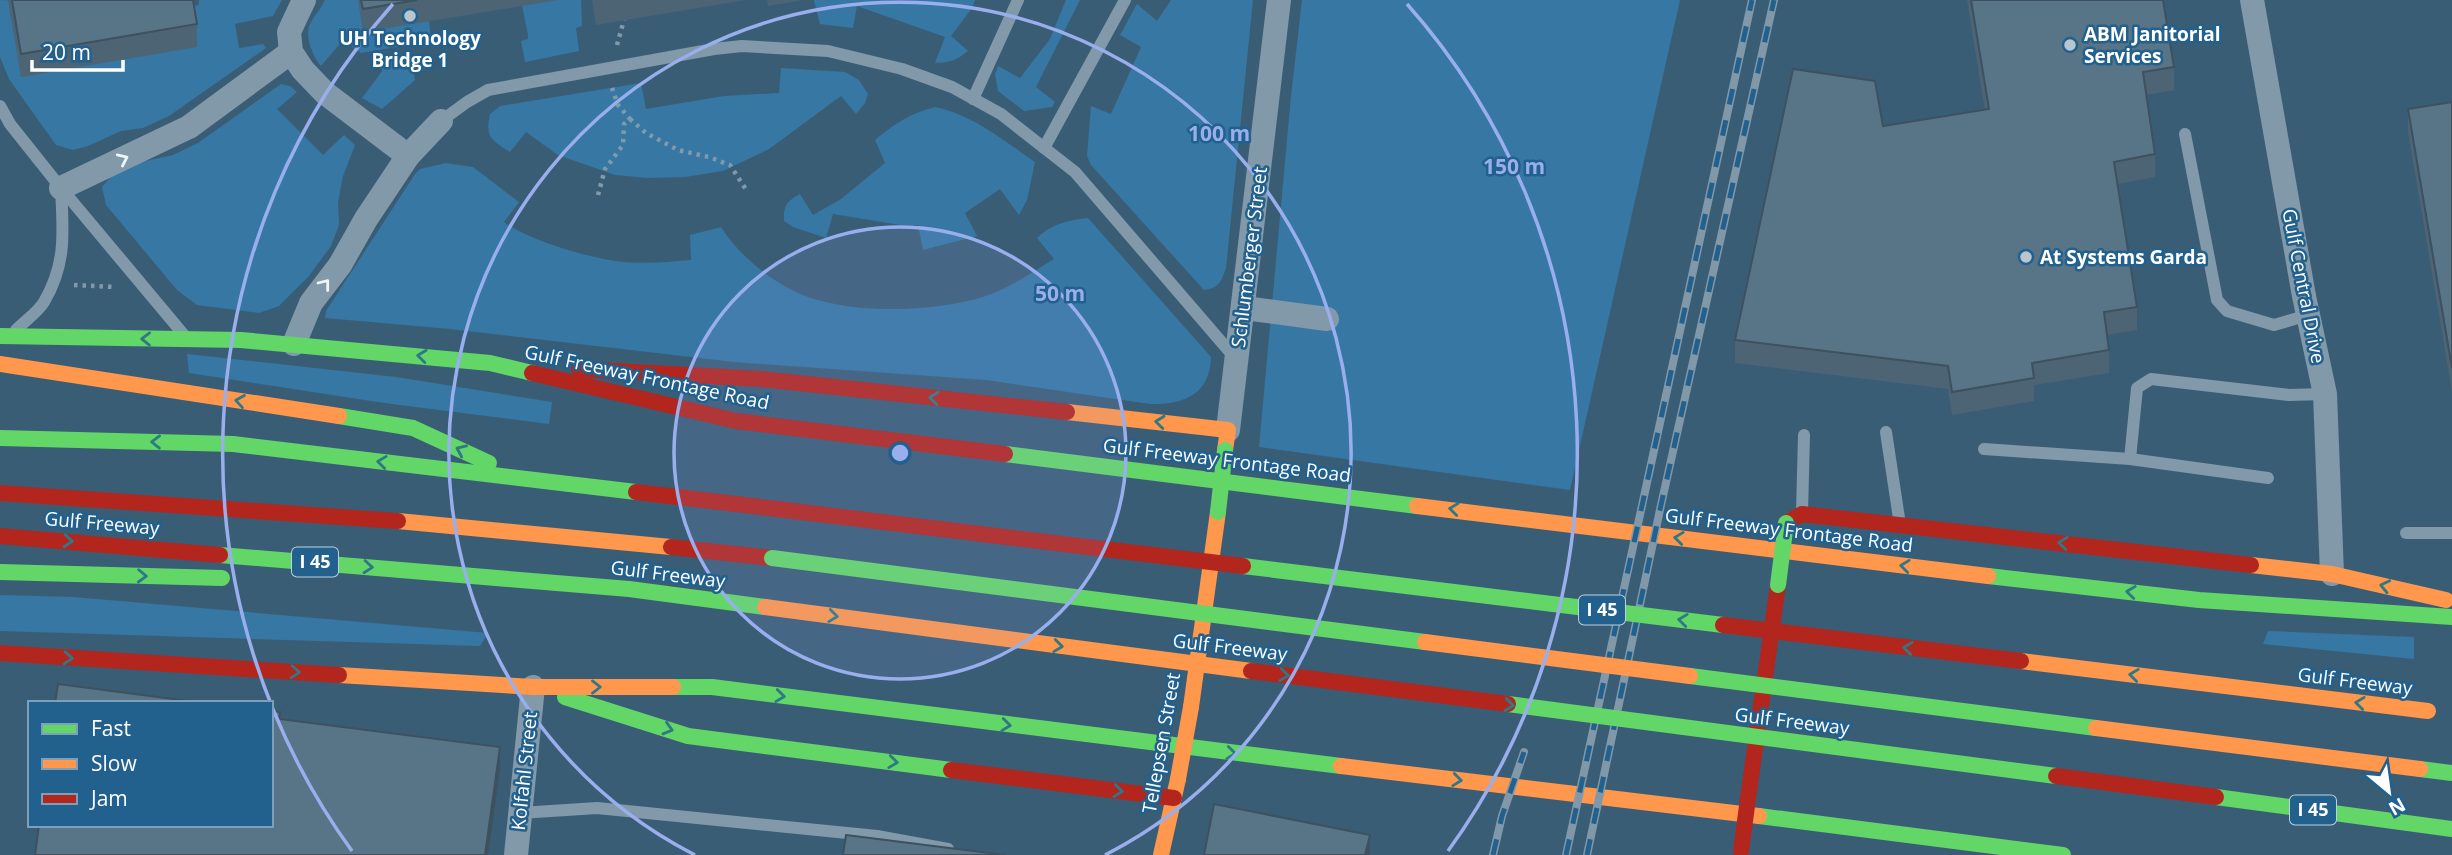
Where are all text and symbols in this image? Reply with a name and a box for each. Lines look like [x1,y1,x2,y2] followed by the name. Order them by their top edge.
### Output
[402,8,418,24] marker: UH Technology Bridge 1
[2084,21,2221,69] place label: ABM Janitorial Services
[339,25,481,73] place label: UH Technology Bridge 1
[32,28,122,72] scale bar
[2062,37,2078,53] marker: ABM Janitorial Services
[42,38,91,66] text: 20 m
[1188,119,1250,147] text: 100 m
[1483,152,1545,180] text: 150 m
[115,153,128,167] one-way arrow
[1225,165,1273,349] street label: Schlumberger Street
[2276,206,2332,366] street label: Gulf Central Drive
[2040,244,2207,270] place label: At Systems Garda
[2018,249,2034,265] marker: At Systems Garda
[317,279,329,292] one-way arrow
[1035,279,1085,307] text: 50 m
[140,331,151,346] one-way arrow
[522,338,772,416] street label: Gulf Freeway Frontage Road
[416,349,427,364] one-way arrow
[928,390,940,405] one-way arrow
[234,394,246,409] one-way arrow
[1154,415,1165,430] one-way arrow
[1102,432,1352,488] street label: Gulf Freeway Frontage Road
[150,435,161,450] one-way arrow
[888,441,912,465] centre of rings
[456,444,468,458] one-way arrow
[377,454,388,469] one-way arrow
[1448,502,1460,517] one-way arrow
[1664,502,1914,558] street label: Gulf Freeway Frontage Road
[43,505,161,541] street label: Gulf Freeway
[1674,531,1685,546] one-way arrow
[63,533,74,548] one-way arrow
[2057,536,2069,551] one-way arrow
[292,548,338,576] road number: I 45
[609,554,727,594] street label: Gulf Freeway
[363,559,374,574] one-way arrow
[1899,559,1910,574] one-way arrow
[137,568,147,584] one-way arrow
[2380,580,2392,595] one-way arrow
[2125,585,2137,600] one-way arrow
[1579,596,1625,624] road number: I 45
[827,608,838,623] one-way arrow
[1677,612,1689,627] one-way arrow
[1171,627,1289,667] street label: Gulf Freeway
[1052,638,1064,653] one-way arrow
[1903,640,1914,655] one-way arrow
[63,650,74,665] one-way arrow
[2296,661,2414,701] street label: Gulf Freeway
[290,664,301,679] one-way arrow
[1278,668,1290,683] one-way arrow
[2128,668,2140,683] one-way arrow
[1136,670,1186,815] street label: Tellepsen Street
[591,679,601,695] one-way arrow
[774,688,786,703] one-way arrow
[2354,695,2366,710] one-way arrow
[1504,697,1515,712] one-way arrow
[28,701,273,827] legend
[1733,701,1851,741] street label: Gulf Freeway
[505,710,543,832] street label: Kolfahl Street
[91,714,131,742] text: Fast
[1000,717,1011,732] one-way arrow
[661,721,674,735] one-way arrow
[1226,745,1237,760] one-way arrow
[91,749,137,777] text: Slow
[887,754,899,769] one-way arrow
[2354,757,2424,827] north arrow
[1452,772,1463,787] one-way arrow
[1112,783,1124,798] one-way arrow
[89,784,128,812] text: Jam
[2384,792,2410,822] text: N
[2290,796,2336,824] road number: I 45

